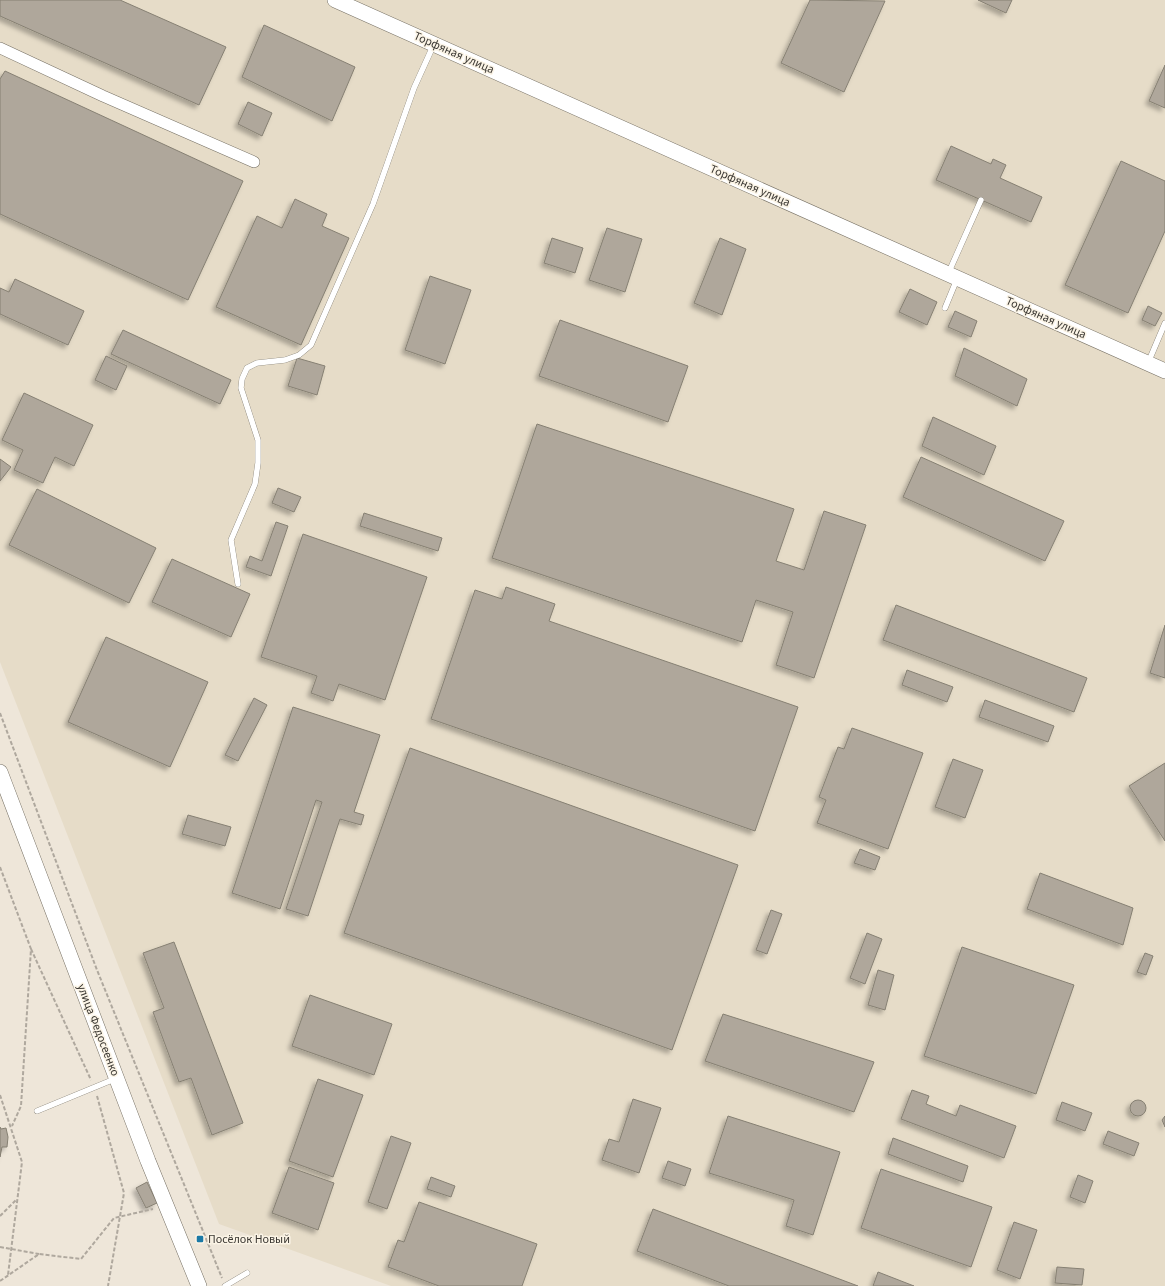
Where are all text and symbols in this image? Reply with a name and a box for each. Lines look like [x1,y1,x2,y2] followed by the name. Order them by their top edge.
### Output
[411,28,497,78] street label: Торфяная улица
[707,161,793,211] street label: Торфяная улица
[1003,293,1089,343] street label: Торфяная улица
[73,981,123,1079] street label: улица Федосеенко
[208,1231,290,1248] place label: Посёлок Новый
[195,1234,205,1244] marker: Посёлок Новый

